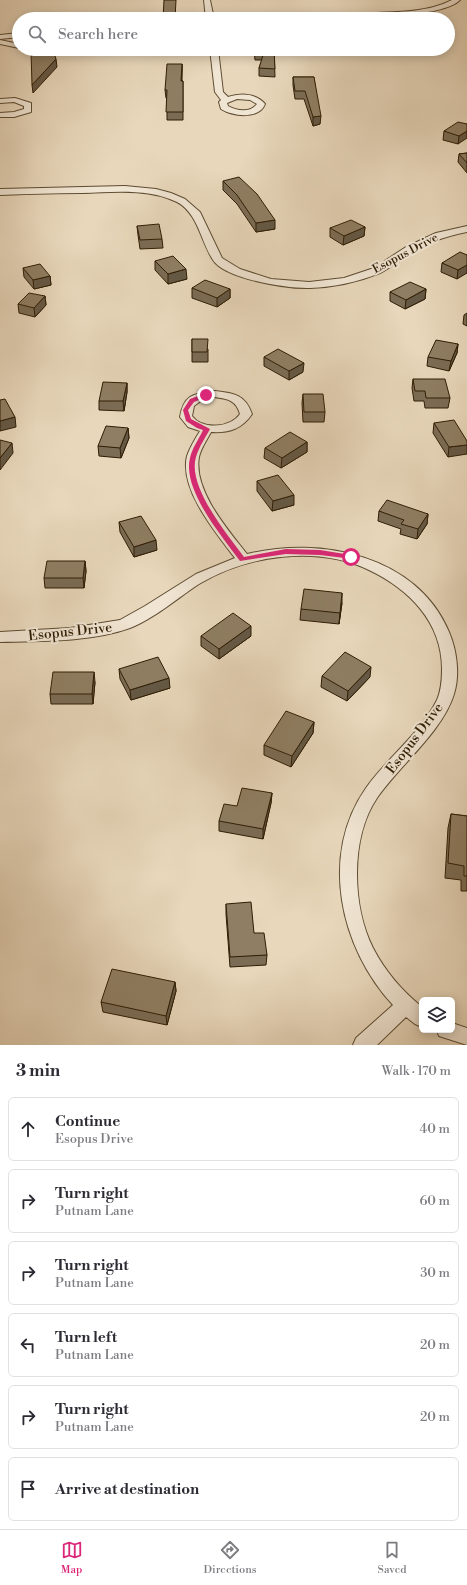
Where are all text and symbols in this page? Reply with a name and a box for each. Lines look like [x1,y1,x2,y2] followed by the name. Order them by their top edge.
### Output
[12,12,455,56] search box
[26,23,48,45] icon: search
[58,25,138,44] text: Search here
[370,230,441,277] street label: Esopus Drive
[197,386,215,404] route end
[342,548,360,566] route start
[27,619,113,645] street label: Esopus Drive
[382,699,447,778] street label: Esopus Drive
[419,997,455,1033] map controls
[419,997,455,1033] button: layers
[16,1060,60,1082] text: 3 min
[381,1063,451,1079] text: Walk · 170 m
[55,1112,120,1131] text: Continue
[17,1118,39,1140] icon: ahead
[420,1121,450,1137] text: 40 m
[55,1131,133,1147] text: Esopus Drive
[55,1184,129,1203] text: Turn right
[17,1190,39,1212] icon: right
[419,1193,450,1209] text: 60 m
[55,1203,134,1219] text: Putnam Lane
[55,1256,129,1275] text: Turn right
[17,1262,39,1284] icon: right
[420,1265,450,1281] text: 30 m
[55,1275,134,1291] text: Putnam Lane
[55,1328,117,1347] text: Turn left
[17,1334,39,1356] icon: left
[420,1337,450,1353] text: 20 m
[55,1347,134,1363] text: Putnam Lane
[55,1400,129,1419] text: Turn right
[17,1406,39,1428] icon: right
[420,1409,450,1425] text: 20 m
[55,1419,134,1435] text: Putnam Lane
[17,1478,39,1500] icon: arrive
[55,1480,199,1499] text: Arrive at destination
[61,1539,83,1577] tab: Map
[204,1539,257,1577] tab: Directions
[378,1539,406,1577] tab: Saved

